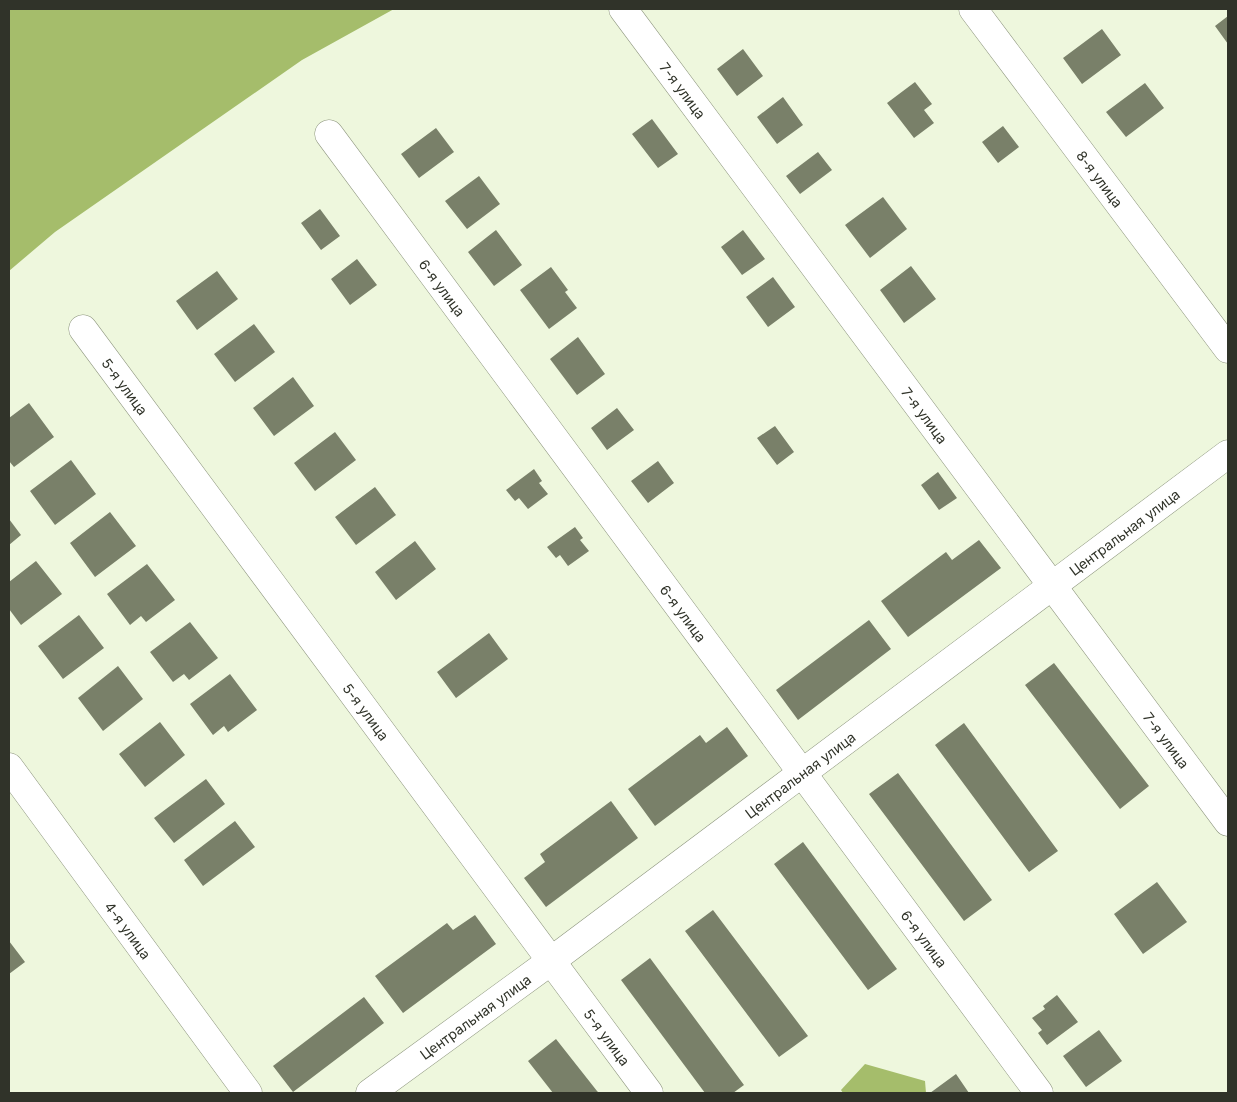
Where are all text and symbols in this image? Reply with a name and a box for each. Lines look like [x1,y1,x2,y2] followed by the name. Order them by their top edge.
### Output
[657,59,710,122] street label: 7-я улица
[1073,147,1127,210] street label: 8-я улица
[416,256,469,319] street label: 6-я улица
[99,354,152,418] street label: 5-я улица
[899,383,952,446] street label: 7-я улица
[1066,485,1183,579] street label: Центральная улица
[657,581,710,645] street label: 6-я улица
[340,680,393,743] street label: 5-я улица
[1140,708,1193,771] street label: 7-я улица
[741,728,858,821] street label: Центральная улица
[102,898,155,962] street label: 4-я улица
[898,907,951,970] street label: 6-я улица
[416,970,534,1063] street label: Центральная улица
[581,1005,634,1069] street label: 5-я улица

